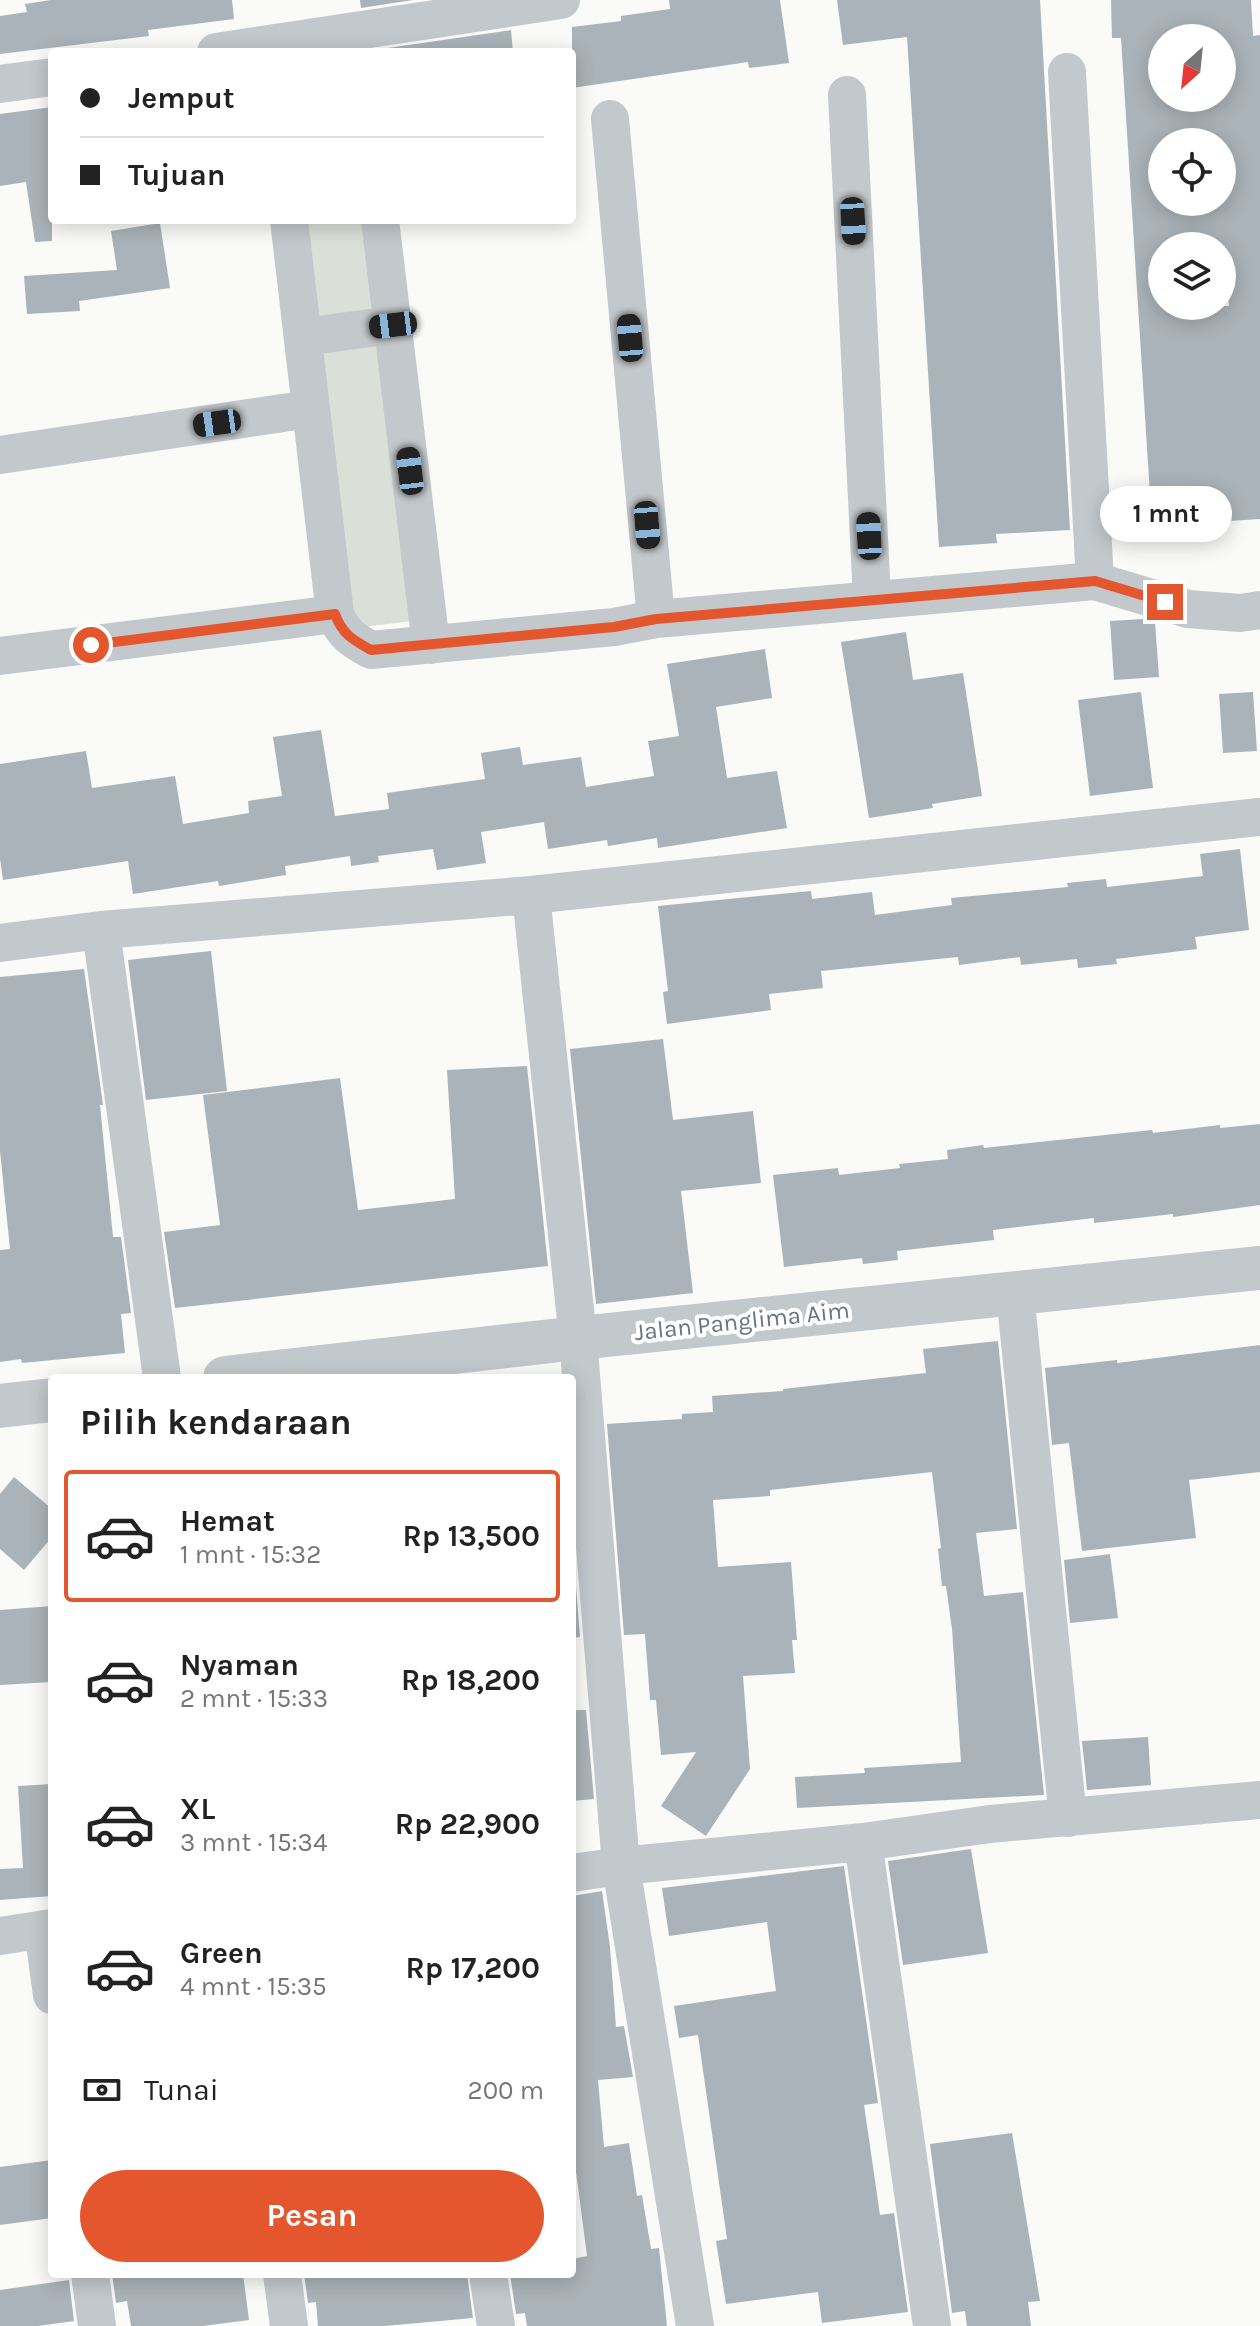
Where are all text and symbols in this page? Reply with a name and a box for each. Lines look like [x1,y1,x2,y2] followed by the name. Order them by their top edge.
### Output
[1148,24,1236,112] north arrow
[1148,24,1236,320] map controls
[128,80,235,116] text: Jemput
[1148,128,1236,216] button: locate
[128,157,225,193] text: Tujuan
[840,196,866,246] car
[1148,232,1236,320] button: layers
[368,310,418,340] car
[616,313,644,363] car
[192,408,242,438] car
[395,446,425,496] car
[1099,486,1231,542] callout: 1 mnt
[1133,498,1199,529] text: 1 mnt
[633,500,661,550] car
[856,511,882,561] car
[1147,584,1183,620] route end
[73,627,109,663] route start
[633,1296,851,1346] street label: Jalan Panglima Aim
[80,1401,352,1443] text: Pilih kendaraan
[84,1500,156,1572] icon: car
[180,1503,275,1539] text: Hemat
[402,1518,540,1554] text: Rp 13,500
[180,1539,321,1570] text: 1 mnt · 15:32
[84,1644,156,1716] icon: car
[180,1647,299,1683] text: Nyaman
[401,1662,540,1698] text: Rp 18,200
[180,1683,328,1714] text: 2 mnt · 15:33
[84,1788,156,1860] icon: car
[180,1791,215,1827] text: XL
[395,1806,540,1842] text: Rp 22,900
[180,1827,327,1858] text: 3 mnt · 15:34
[84,1932,156,2004] icon: car
[180,1935,263,1971] text: Green
[405,1950,540,1986] text: Rp 17,200
[180,1971,327,2002] text: 4 mnt · 15:35
[80,2068,124,2112] icon: cash
[144,2072,219,2108] text: Tunai
[468,2075,544,2106] text: 200 m
[80,2170,544,2262] button: Pesan

